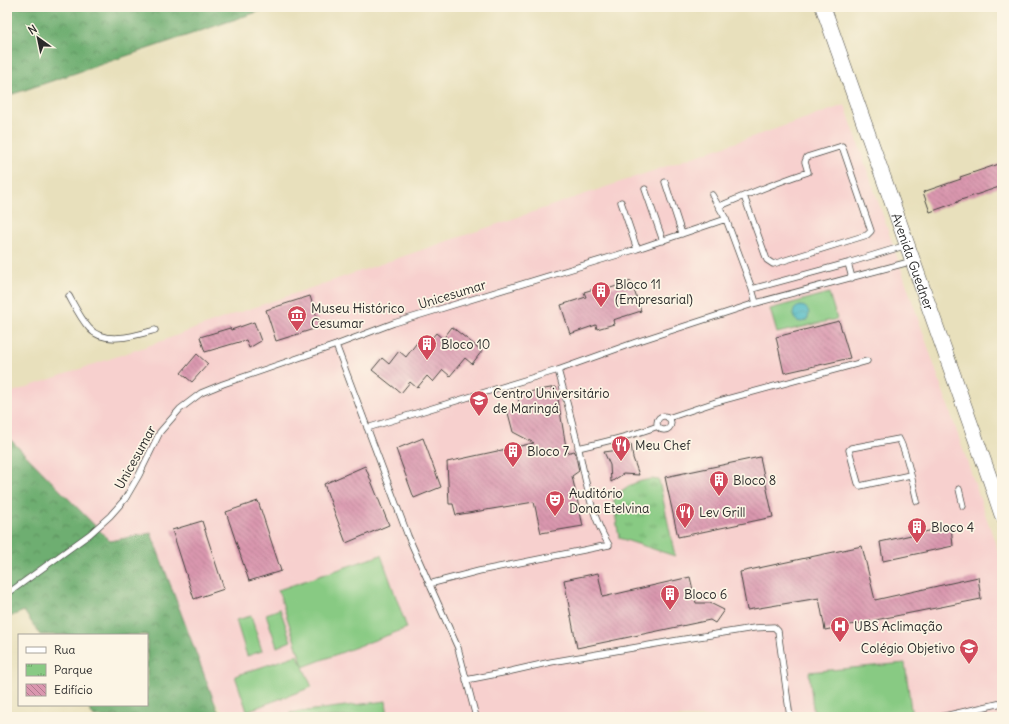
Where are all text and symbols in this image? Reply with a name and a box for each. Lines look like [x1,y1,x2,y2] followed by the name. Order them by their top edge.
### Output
[18,18,58,58] north arrow
[26,22,40,38] text: N
[888,211,938,313] street label: Avenida Guedner
[416,276,489,313] street label: Unicesumar
[615,276,693,308] place label: Bloco 11 (Empresarial)
[590,280,612,308] building icon: Bloco 11 (Empresarial)
[311,300,405,332] place label: Museu Histórico Cesumar
[286,304,308,332] museum icon: Museu Histórico Cesumar
[416,333,438,361] building icon: Bloco 10
[441,336,490,353] place label: Bloco 10
[493,385,610,417] place label: Centro Universitário de Maringá
[468,389,490,417] school or university icon: Centro Universitário de Maringá
[111,422,160,492] street label: Unicesumar
[610,434,632,462] restaurant icon: Meu Chef
[635,437,691,454] place label: Meu Chef
[502,440,524,468] building icon: Bloco 7
[527,443,570,460] place label: Bloco 7
[708,469,730,497] building icon: Bloco 8
[733,472,776,489] place label: Bloco 8
[569,485,649,517] place label: Auditório Dona Etelvina
[544,489,566,517] theatre icon: Auditório Dona Etelvina
[674,501,696,529] restaurant icon: Lev Grill
[699,504,746,521] place label: Lev Grill
[906,516,928,544] building icon: Bloco 4
[931,519,974,536] place label: Bloco 4
[659,583,681,611] building icon: Bloco 6
[684,586,727,603] place label: Bloco 6
[829,615,851,643] hospital icon: UBS Aclimação
[854,618,942,635] place label: UBS Aclimação
[18,634,148,706] legend
[958,637,980,665] school or university icon: Colégio Objetivo
[861,640,955,657] place label: Colégio Objetivo
[54,642,76,657] text: Rua
[54,662,93,677] text: Parque
[54,682,93,697] text: Edifício

